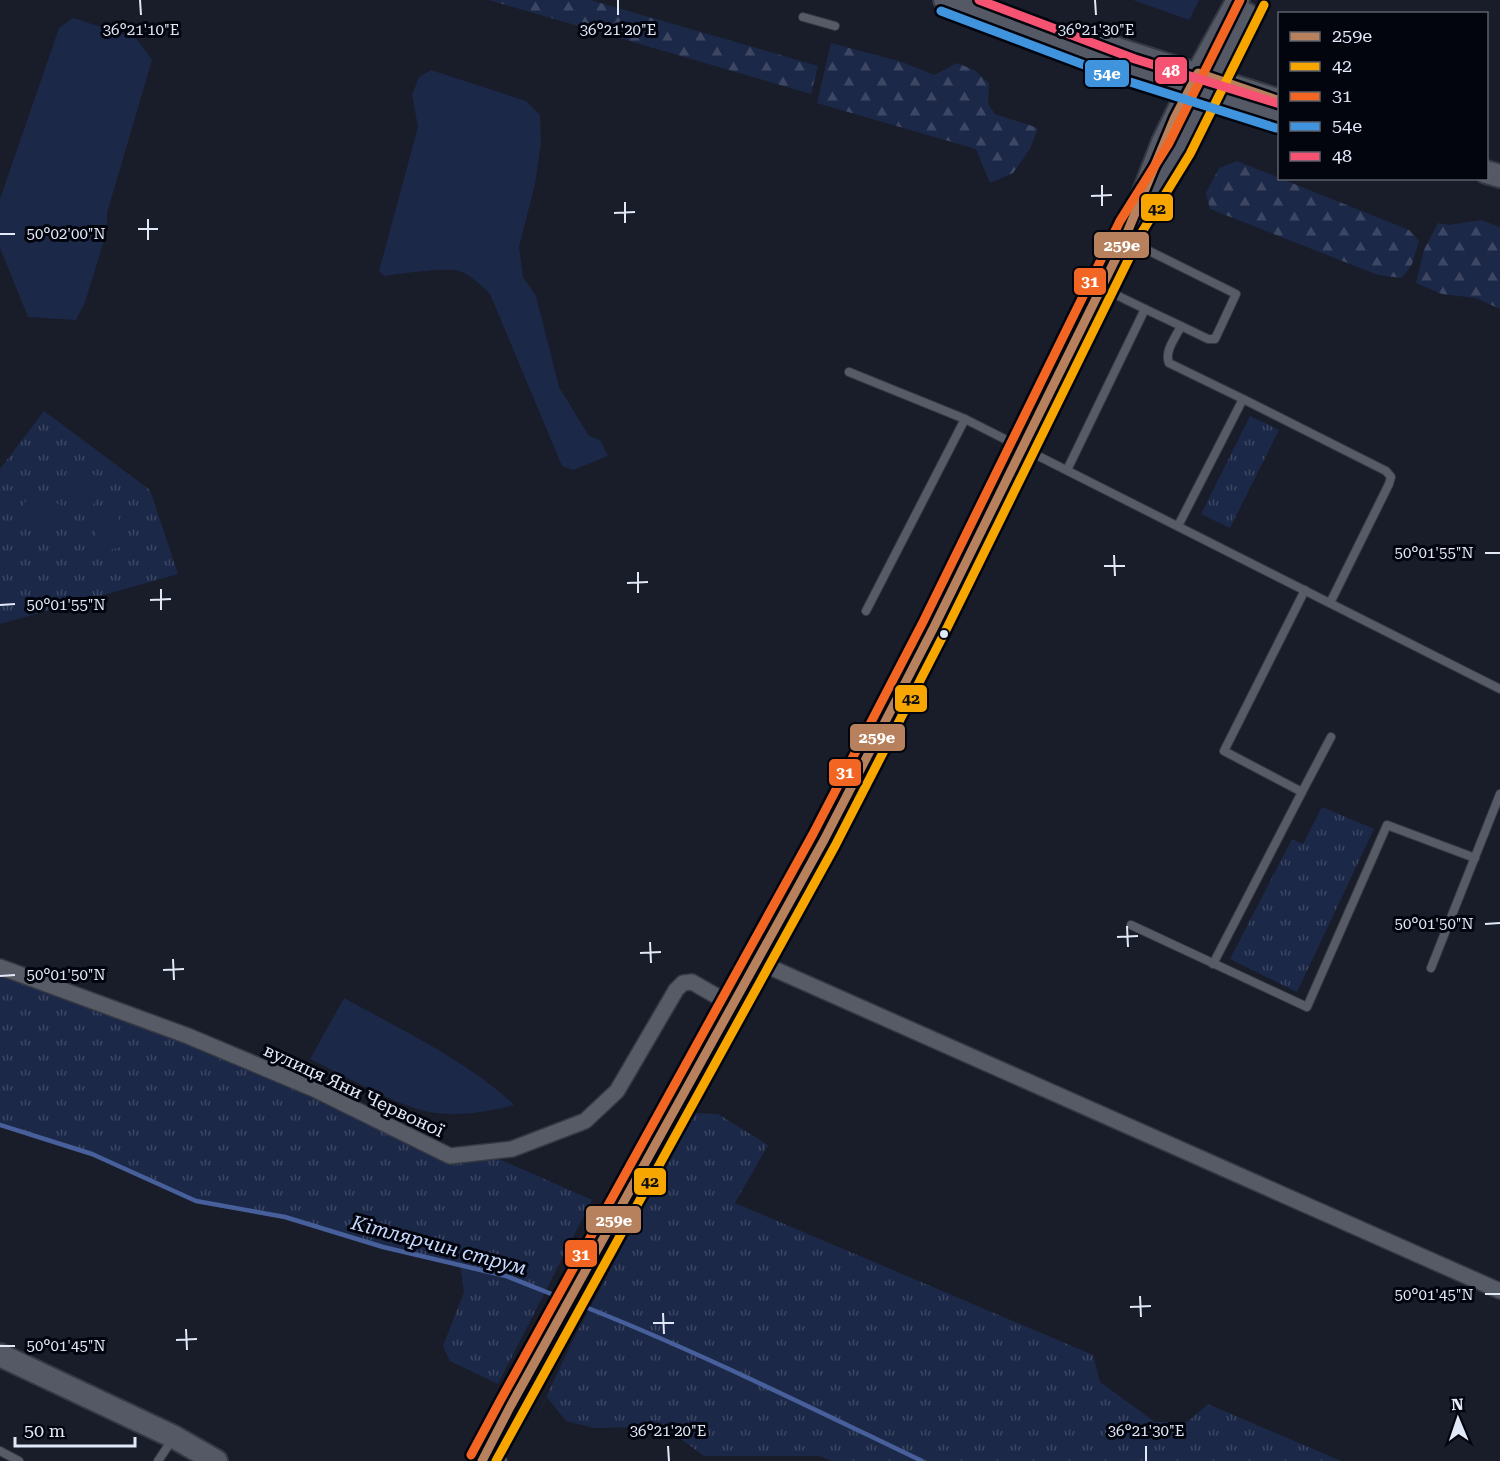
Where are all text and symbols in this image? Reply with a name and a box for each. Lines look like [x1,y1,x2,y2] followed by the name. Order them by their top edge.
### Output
[1278,12,1488,180] legend
[103,21,179,39] text: 36°21'10"E
[580,21,656,39] text: 36°21'20"E
[1058,21,1134,39] text: 36°21'30"E
[1332,25,1372,46] text: 259е
[1332,55,1352,76] text: 42
[1154,56,1188,85] line badge: 48
[1084,59,1130,88] line badge: 54е
[1162,61,1180,80] text: 48
[1093,64,1121,83] text: 54е
[1332,85,1352,106] text: 31
[1332,115,1362,136] text: 54е
[1332,145,1352,166] text: 48
[1140,193,1174,222] line badge: 42
[1148,199,1166,218] text: 42
[26,225,106,243] text: 50°02'00"N
[1093,231,1150,259] line badge: 259е
[1104,236,1140,255] text: 259е
[1073,267,1107,296] line badge: 31
[1081,272,1099,291] text: 31
[1394,544,1474,562] text: 50°01'55"N
[26,596,106,614] text: 50°01'55"N
[938,628,950,640] unlabelled marker
[894,684,928,713] line badge: 42
[902,689,920,708] text: 42
[849,723,906,752] line badge: 259е
[859,728,895,747] text: 259е
[828,758,862,787] line badge: 31
[836,763,854,782] text: 31
[1394,915,1474,933] text: 50°01'50"N
[26,966,106,984] text: 50°01'50"N
[261,1039,448,1141] street label: вулиця Яни Червоної
[633,1167,667,1196] line badge: 42
[641,1172,659,1191] text: 42
[585,1205,642,1234] line badge: 259е
[348,1210,529,1280] water label: Кітлярчин струм
[596,1211,632,1230] text: 259е
[564,1239,598,1268] line badge: 31
[572,1245,590,1264] text: 31
[1394,1286,1474,1304] text: 50°01'45"N
[26,1337,106,1355] text: 50°01'45"N
[1428,1389,1488,1449] north arrow
[1451,1395,1464,1414] text: N
[15,1410,135,1448] scale bar
[24,1420,65,1441] text: 50 m
[630,1422,706,1440] text: 36°21'20"E
[1108,1422,1184,1440] text: 36°21'30"E

